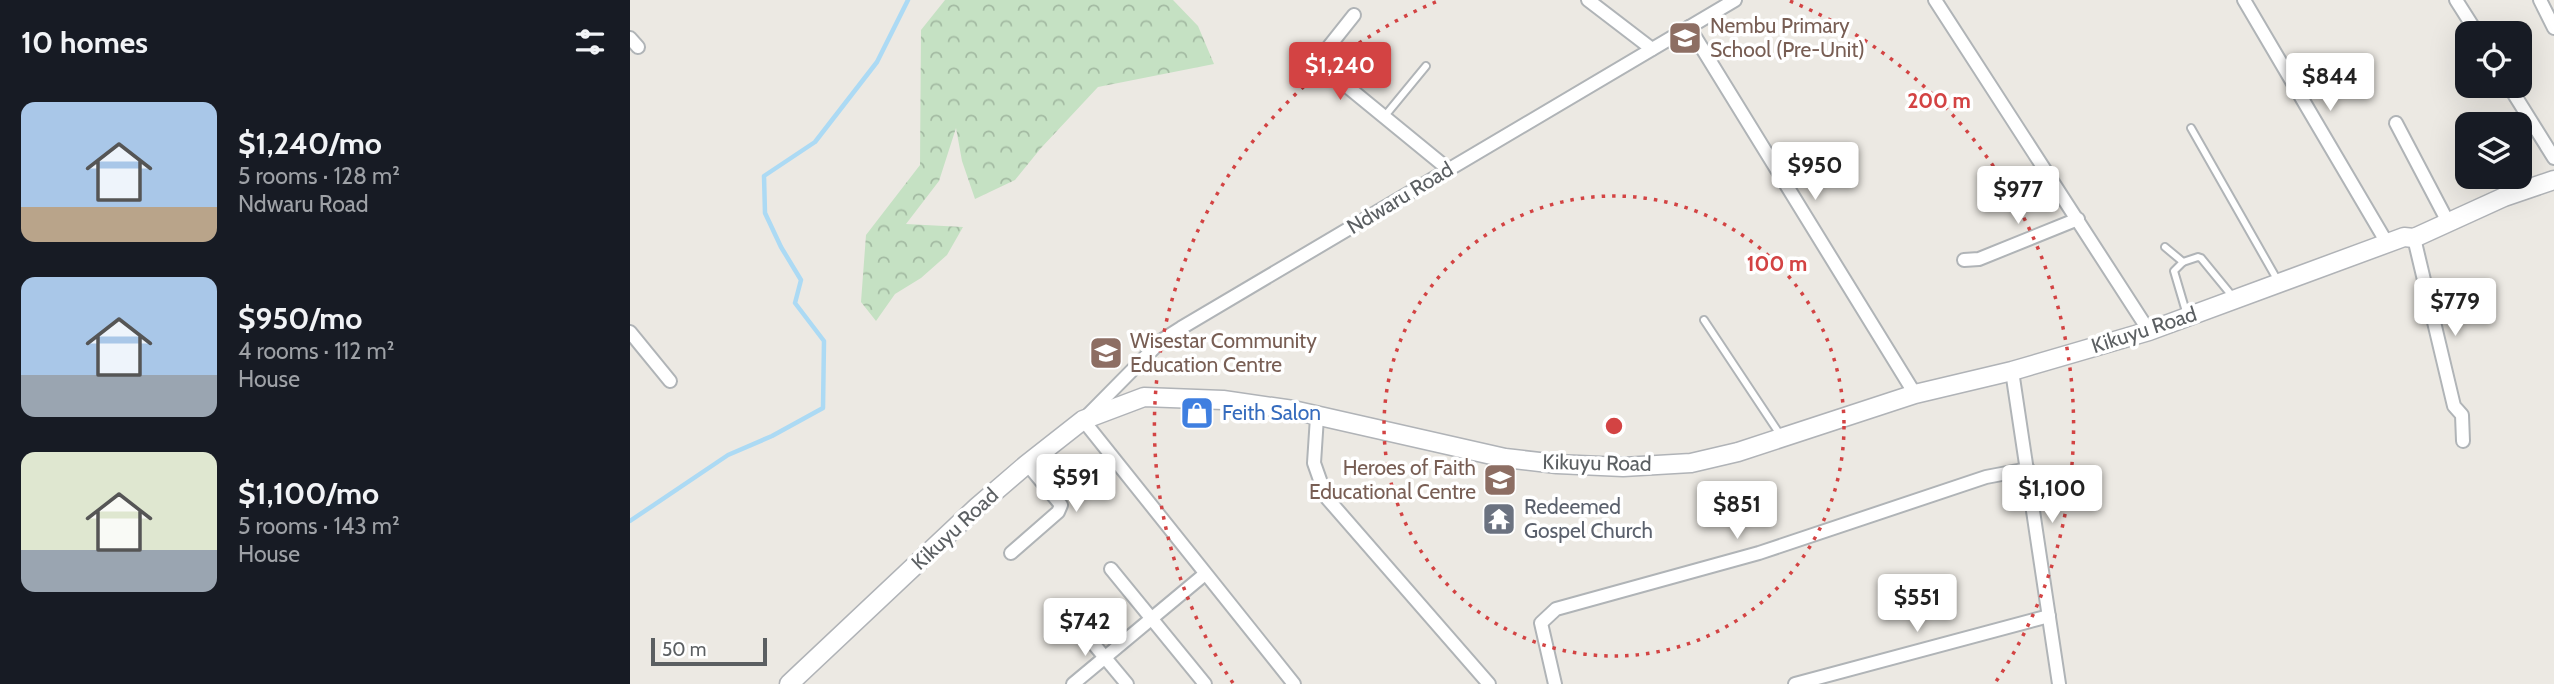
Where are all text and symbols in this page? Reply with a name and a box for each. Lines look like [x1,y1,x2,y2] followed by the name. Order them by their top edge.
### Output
[1710,13,1865,62] place label: Nembu Primary School (Pre-Unit)
[1666,19,1704,57] school or university icon: Nembu Primary School (Pre-Unit)
[2455,21,2532,189] map controls
[2455,21,2532,98] button: locate
[571,23,609,61] icon: filters
[21,24,148,61] text: 10 homes
[1283,42,1397,102] pin: $1,240
[1305,51,1375,79] text: $1,240
[2289,54,2371,113] pin: $844
[2302,62,2358,90] text: $844
[1907,88,1971,113] text: 200 m
[2455,112,2532,189] button: layers
[238,125,382,162] text: $1,240/mo
[77,130,161,214] icon: home
[1774,142,1856,202] pin: $950
[1788,151,1842,179] text: $950
[1342,156,1457,239] street label: Ndwaru Road
[238,162,400,190] text: 5 rooms · 128 m²
[1977,166,2059,226] pin: $977
[1993,175,2043,203] text: $977
[238,190,369,218] text: Ndwaru Road
[1747,251,1807,276] text: 100 m
[2414,278,2496,338] pin: $779
[2430,287,2480,315] text: $779
[238,300,362,337] text: $950/mo
[2088,301,2200,358] street label: Kikuyu Road
[77,305,161,389] icon: home
[1130,328,1317,377] place label: Wisestar Community Education Centre
[1087,334,1125,372] school or university icon: Wisestar Community Education Centre
[238,337,394,365] text: 4 rooms · 112 m²
[238,365,300,393] text: House
[1178,394,1216,432] shop icon: Feith Salon
[1222,400,1321,425] place label: Feith Salon
[1602,414,1626,438] centre of rings
[1542,449,1652,476] street label: Kikuyu Road
[1035,454,1117,514] pin: $591
[1309,455,1476,504] place label: Heroes of Faith Educational Centre
[1481,461,1519,499] school or university icon: Heroes of Faith Educational Centre
[1052,463,1100,491] text: $591
[1995,466,2109,525] pin: $1,100
[2018,474,2086,502] text: $1,100
[238,475,379,512] text: $1,100/mo
[77,480,161,564] icon: home
[906,482,1003,575] street label: Kikuyu Road
[1696,482,1778,541] pin: $851
[1713,490,1761,518] text: $851
[1524,494,1653,543] place label: Redeemed Gospel Church
[1480,500,1518,538] temple icon: Redeemed Gospel Church
[238,512,400,540] text: 5 rooms · 143 m²
[238,540,300,568] text: House
[1876,574,1958,634] pin: $551
[1894,583,1940,611] text: $551
[1044,598,1126,658] pin: $742
[1060,607,1110,635] text: $742
[651,635,766,667] scale bar
[662,638,706,661] text: 50 m

